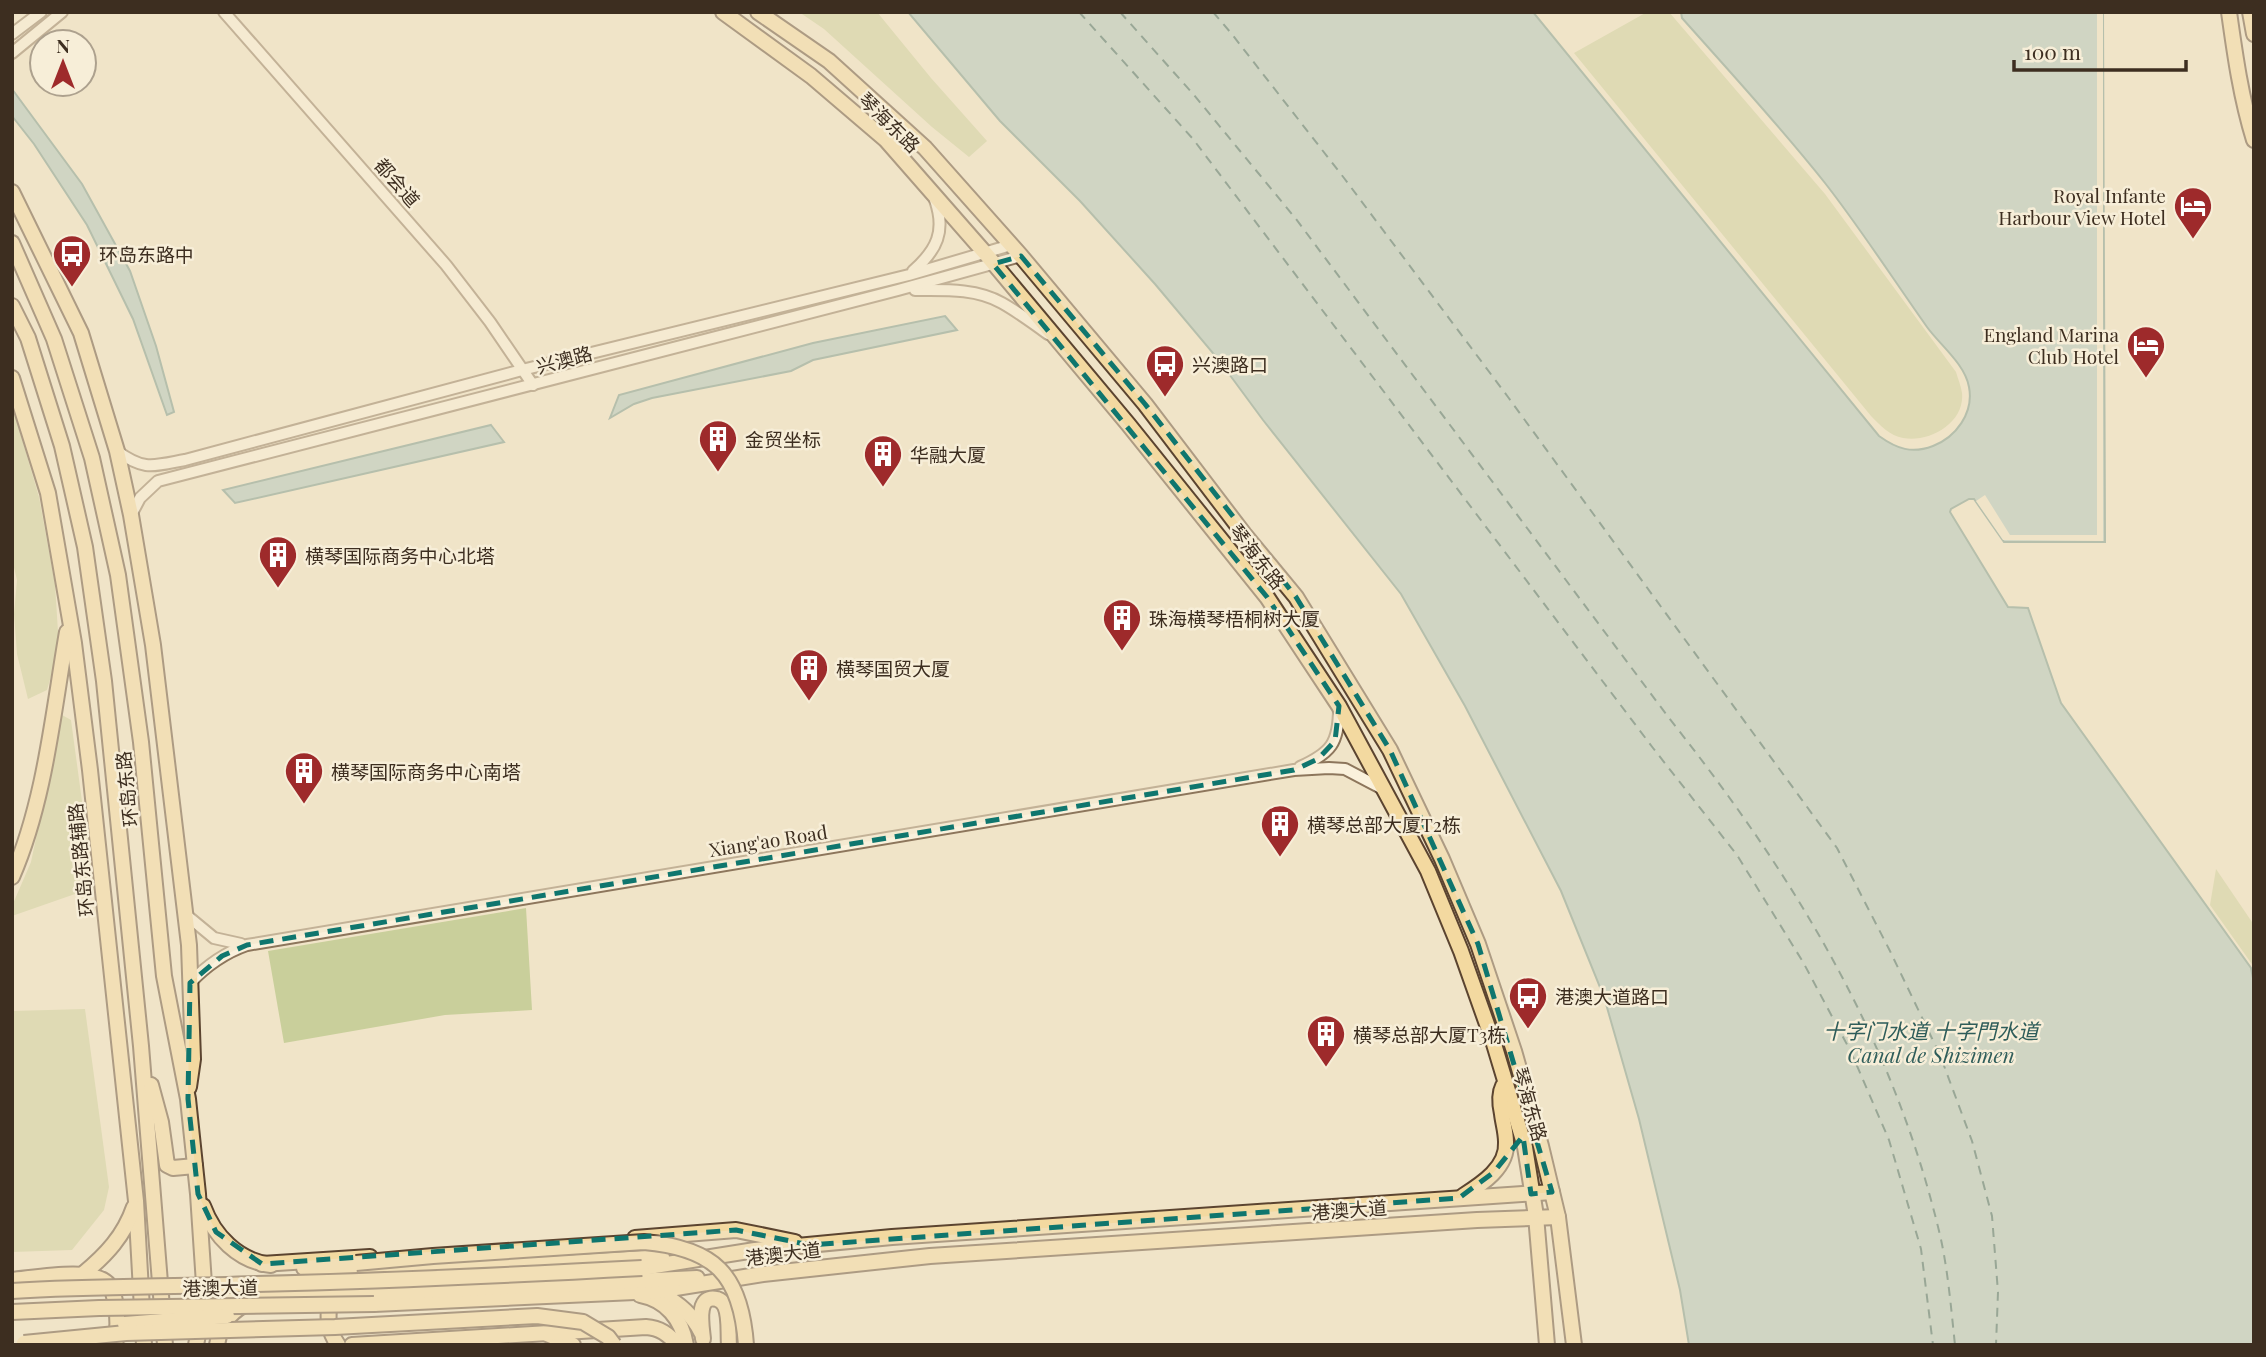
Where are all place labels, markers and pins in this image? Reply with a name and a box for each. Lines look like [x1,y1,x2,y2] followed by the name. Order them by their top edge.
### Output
[1998,182,2167,230] place label: Royal Infante Harbour View Hotel
[2172,185,2214,240] hotel icon: Royal Infante Harbour View Hotel
[51,233,93,288] bus stop icon: 环岛东路中
[99,241,194,267] place label: 环岛东路中
[1983,321,2120,369] place label: England Marina Club Hotel
[2125,324,2167,379] hotel icon: England Marina Club Hotel
[1144,343,1186,398] bus stop icon: 兴澳路口
[1192,351,1268,377] place label: 兴澳路口
[697,418,739,473] building icon: 金贸坐标
[745,426,821,452] place label: 金贸坐标
[862,433,904,488] building icon: 华融大厦
[910,441,986,467] place label: 华融大厦
[257,534,299,589] building icon: 横琴国际商务中心北塔
[305,542,495,568] place label: 横琴国际商务中心北塔
[1101,597,1143,652] building icon: 珠海横琴梧桐树大厦
[1149,605,1320,631] place label: 珠海横琴梧桐树大厦
[788,647,830,702] building icon: 横琴国贸大厦
[836,655,950,681] place label: 横琴国贸大厦
[283,750,325,805] building icon: 横琴国际商务中心南塔
[331,758,521,784] place label: 横琴国际商务中心南塔
[1259,803,1301,858] building icon: 横琴总部大厦T2栋
[1307,811,1461,837] place label: 横琴总部大厦T2栋
[1507,975,1549,1030] bus stop icon: 港澳大道路口
[1555,983,1669,1009] place label: 港澳大道路口
[1305,1013,1347,1068] building icon: 横琴总部大厦T3栋
[1353,1021,1506,1047] place label: 横琴总部大厦T3栋

